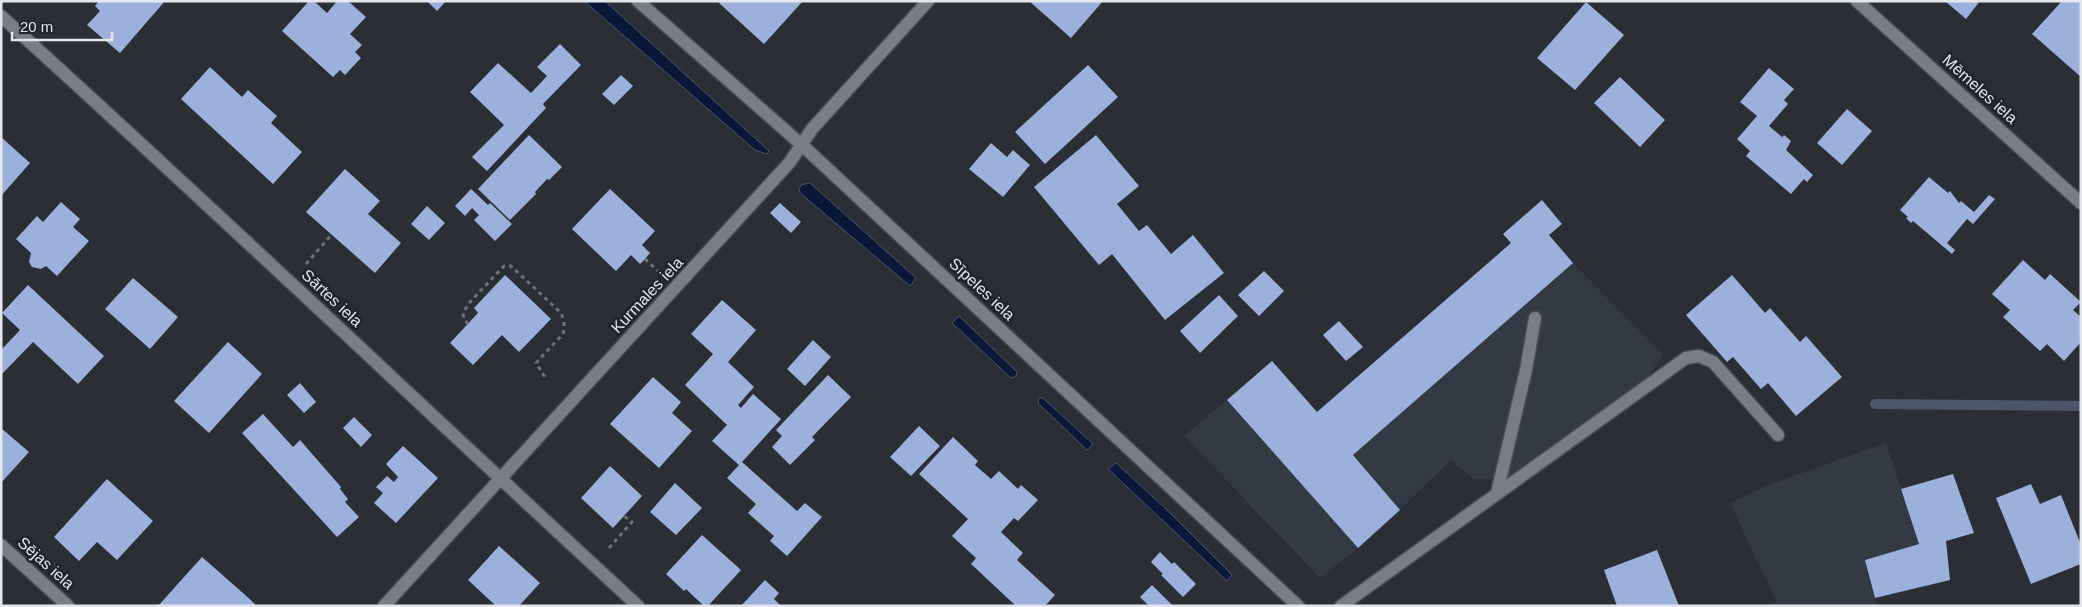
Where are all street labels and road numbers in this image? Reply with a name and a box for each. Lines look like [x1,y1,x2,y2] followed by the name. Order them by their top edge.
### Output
[1939,51,2021,127] street label: Mēmeles iela
[608,254,686,336] street label: Kurmales iela
[946,255,1018,323] street label: Sīpeles iela
[299,266,366,330] street label: Sārtes iela
[15,533,78,593] street label: Sējas iela

